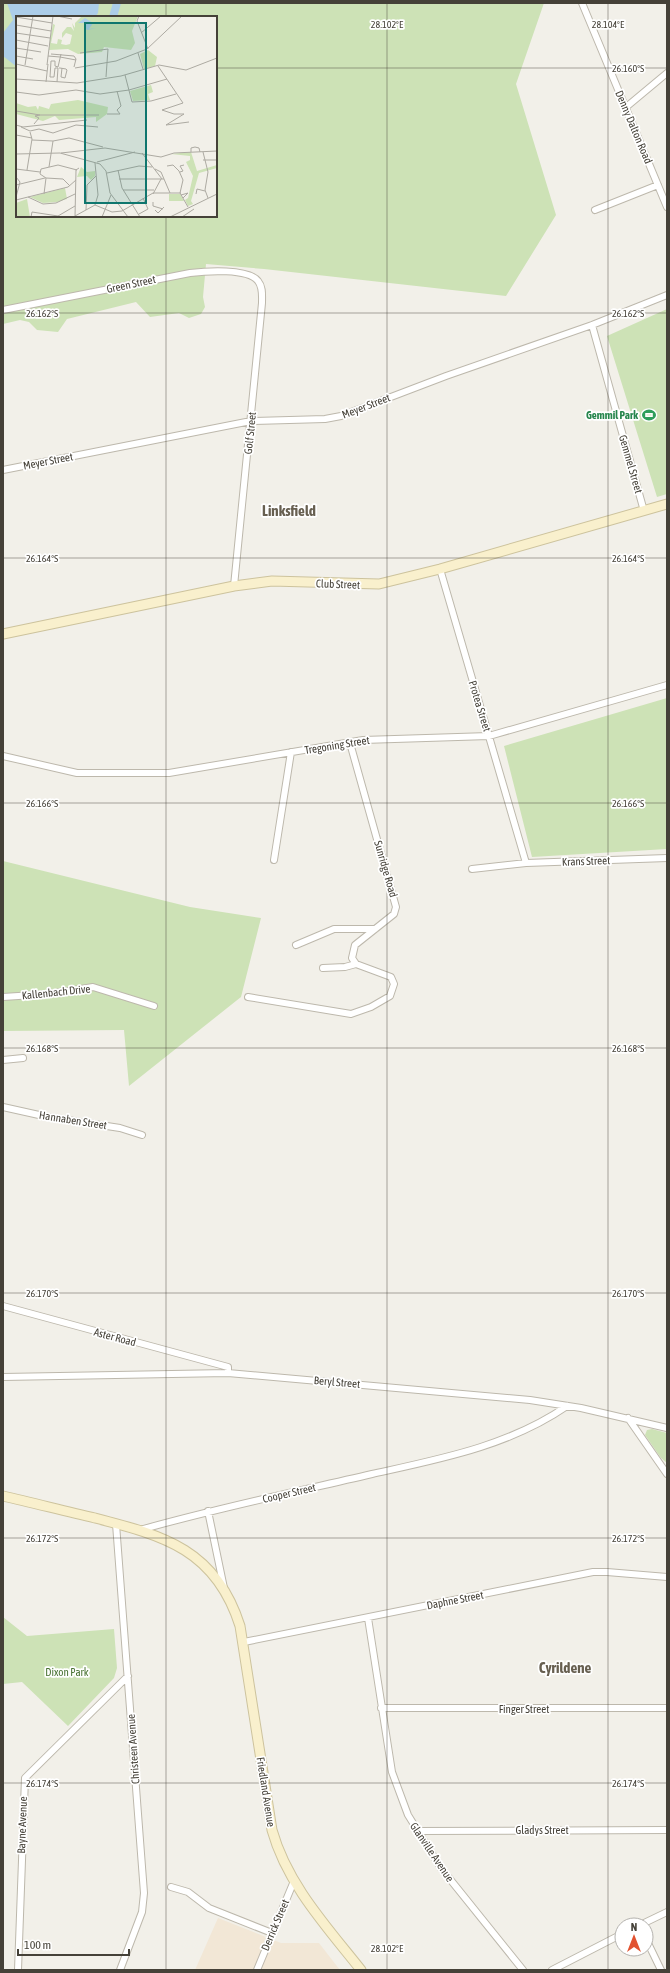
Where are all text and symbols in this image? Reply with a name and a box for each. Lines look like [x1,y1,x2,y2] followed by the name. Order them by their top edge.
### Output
[16,16,217,217] inset map
[371,19,404,30] text: 28.102°E
[592,19,625,30] text: 28.104°E
[612,63,644,74] text: 26.160°S
[613,89,655,165] street label: Denny Dalton Road
[105,273,157,295] street label: Green Street
[26,308,58,319] text: 26.162°S
[612,308,644,319] text: 26.162°S
[340,391,392,421] street label: Meyer Street
[641,407,657,423] sports icon: Gemmil Park
[586,409,638,421] place label: Gemmil Park
[242,411,258,455] street label: Golf Street
[617,433,645,495] street label: Gemmel Street
[22,450,74,472] street label: Meyer Street
[262,502,316,519] district label: Linksfield
[26,553,58,564] text: 26.164°S
[612,553,644,564] text: 26.164°S
[316,577,360,591] street label: Club Street
[467,679,493,733] street label: Protea Street
[304,734,370,756] street label: Tregoning Street
[26,798,58,809] text: 26.166°S
[612,798,644,809] text: 26.166°S
[372,839,400,899] street label: Sunridge Road
[562,854,610,868] street label: Krans Street
[21,982,91,1002] street label: Kallenbach Drive
[26,1043,58,1054] text: 26.168°S
[612,1043,644,1054] text: 26.168°S
[38,1109,108,1131] street label: Hannaben Street
[26,1288,58,1299] text: 26.170°S
[612,1288,644,1299] text: 26.170°S
[93,1326,137,1348] street label: Aster Road
[313,1374,361,1390] street label: Beryl Street
[261,1481,317,1505] street label: Cooper Street
[26,1533,58,1544] text: 26.172°S
[612,1533,644,1544] text: 26.172°S
[425,1589,485,1611] street label: Daphne Street
[539,1659,592,1676] district label: Cyrildene
[45,1666,89,1678] park label: Dixon Park
[499,1703,549,1715] street label: Finger Street
[125,1714,141,1784] street label: Christeen Avenue
[255,1756,277,1828] street label: Friedland Avenue
[26,1778,58,1789] text: 26.174°S
[612,1778,644,1789] text: 26.174°S
[15,1796,29,1854] street label: Bayne Avenue
[408,1820,456,1884] street label: Glanville Avenue
[515,1824,569,1836] street label: Gladys Street
[259,1897,291,1953] street label: Derrick Street
[614,1917,654,1957] north arrow
[631,1921,637,1933] text: N
[18,1931,129,1957] scale bar
[24,1938,51,1952] text: 100 m
[371,1943,404,1954] text: 28.102°E

